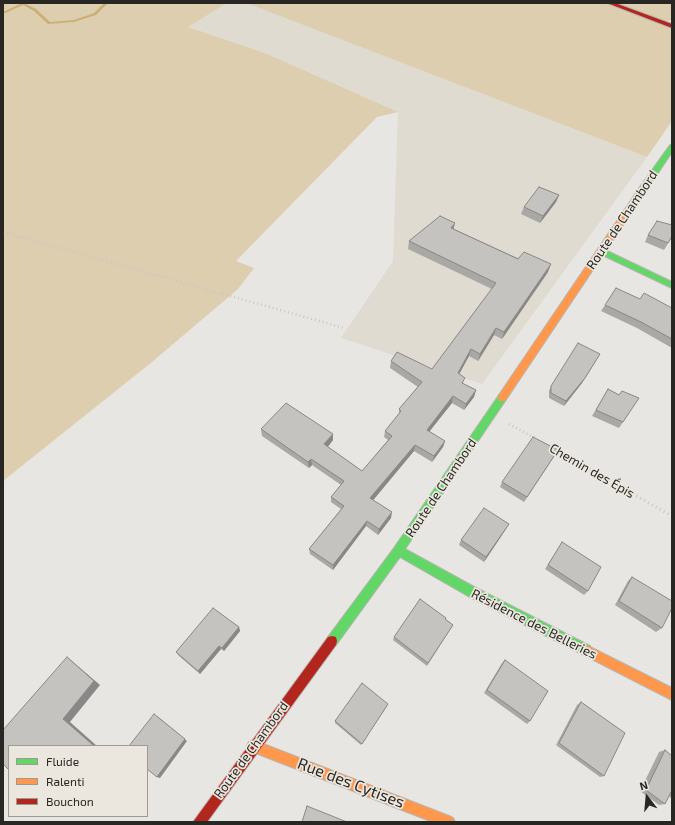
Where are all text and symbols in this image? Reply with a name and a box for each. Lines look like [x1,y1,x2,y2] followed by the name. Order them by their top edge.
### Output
[583,168,661,272] street label: Route de Chambord
[402,436,480,540] street label: Route de Chambord
[547,440,637,502] street label: Chemin des Épis
[469,586,599,662] street label: Résidence des Belleries
[211,699,291,801] street label: Route de Chambord
[8,745,148,817] legend
[46,754,79,768] text: Fluide
[295,754,407,812] street label: Rue des Cytises
[46,774,85,788] text: Ralenti
[627,777,667,817] north arrow
[638,778,649,792] text: N
[46,794,94,808] text: Bouchon

